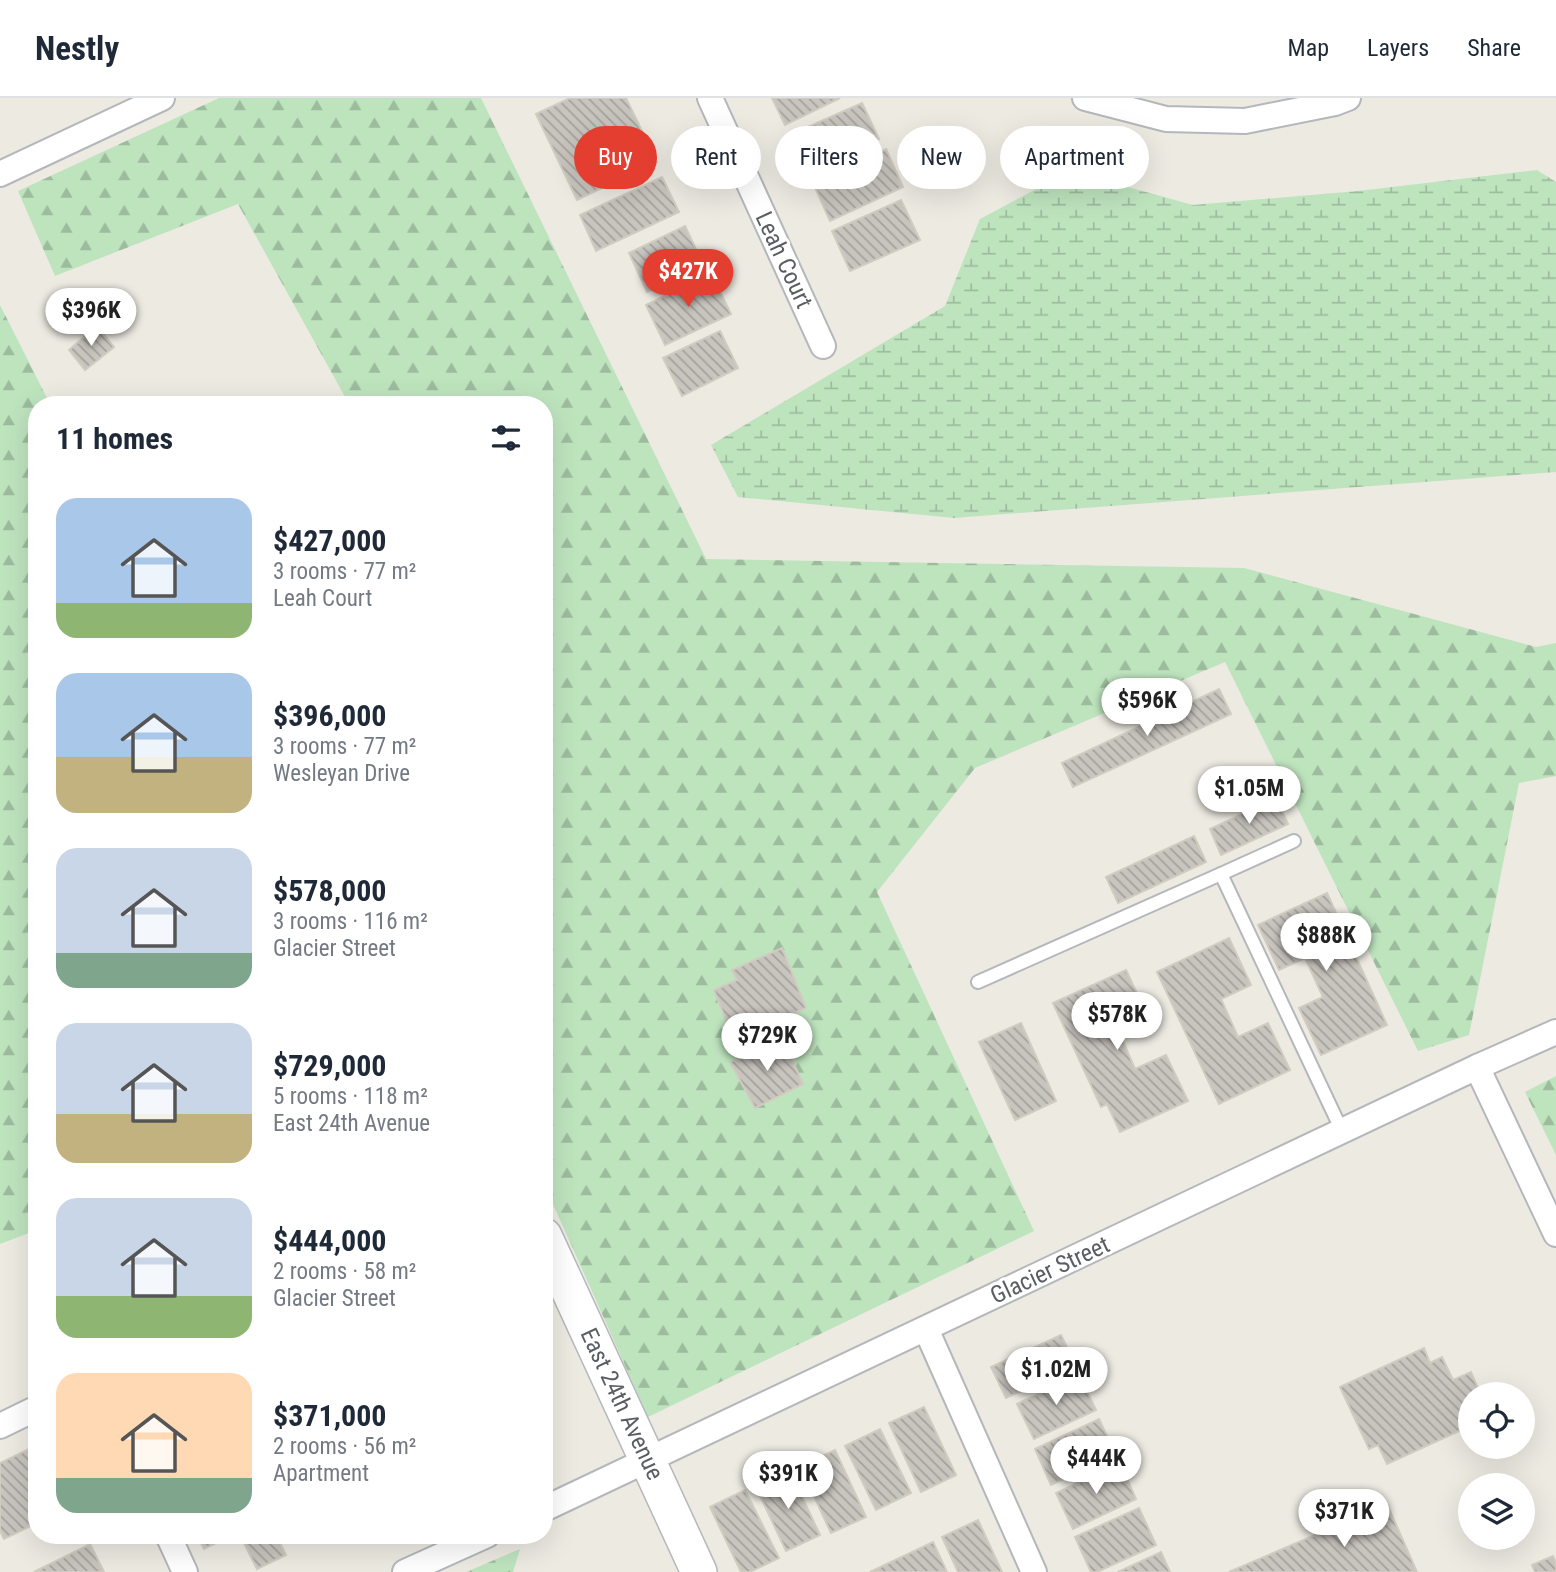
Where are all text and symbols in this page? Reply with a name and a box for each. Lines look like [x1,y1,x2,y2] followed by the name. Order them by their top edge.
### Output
[35,29,119,68] text: Nestly
[1288,34,1329,62] text: Map
[1367,34,1429,62] text: Layers
[1467,34,1521,62] text: Share
[574,126,657,189] chip: Buy
[671,126,761,189] chip: Rent
[775,126,883,189] chip: Filters
[897,126,986,189] chip: New
[1000,126,1149,189] chip: Apartment
[749,207,819,313] street label: Leah Court
[639,250,737,309] pin: $427K
[658,258,718,285] text: $427K
[42,288,140,348] pin: $396K
[61,297,121,324] text: $396K
[487,419,525,457] icon: filters
[56,421,173,456] text: 11 homes
[273,523,386,558] text: $427,000
[112,526,196,610] icon: home
[273,558,416,585] text: 3 rooms · 77 m²
[273,585,372,612] text: Leah Court
[1098,678,1196,738] pin: $596K
[1117,687,1177,714] text: $596K
[273,698,386,733] text: $396,000
[112,701,196,785] icon: home
[273,733,416,760] text: 3 rooms · 77 m²
[273,760,410,787] text: Wesleyan Drive
[1192,766,1306,826] pin: $1.05M
[1214,775,1284,802] text: $1.05M
[273,873,386,908] text: $578,000
[112,876,196,960] icon: home
[273,908,428,935] text: 3 rooms · 116 m²
[1277,914,1375,973] pin: $888K
[1296,922,1356,949] text: $888K
[273,935,396,962] text: Glacier Street
[1068,992,1166,1052] pin: $578K
[1087,1001,1147,1028] text: $578K
[718,1014,816,1073] pin: $729K
[737,1022,797,1049] text: $729K
[273,1048,386,1083] text: $729,000
[112,1051,196,1135] icon: home
[273,1083,428,1110] text: 5 rooms · 118 m²
[273,1110,430,1137] text: East 24th Avenue
[273,1223,386,1258] text: $444,000
[112,1226,196,1310] icon: home
[986,1230,1114,1310] street label: Glacier Street
[273,1258,416,1285] text: 2 rooms · 58 m²
[273,1285,396,1312] text: Glacier Street
[575,1324,669,1484] street label: East 24th Avenue
[999,1348,1113,1407] pin: $1.02M
[1021,1356,1091,1383] text: $1.02M
[1458,1382,1535,1550] map controls
[1458,1382,1535,1459] button: locate
[273,1398,386,1433] text: $371,000
[112,1401,196,1485] icon: home
[273,1433,416,1460] text: 2 rooms · 56 m²
[1047,1436,1145,1496] pin: $444K
[1066,1445,1126,1472] text: $444K
[739,1452,837,1511] pin: $391K
[273,1460,369,1487] text: Apartment
[758,1460,818,1487] text: $391K
[1458,1473,1535,1550] button: layers
[1295,1490,1393,1549] pin: $371K
[1314,1498,1374,1525] text: $371K

